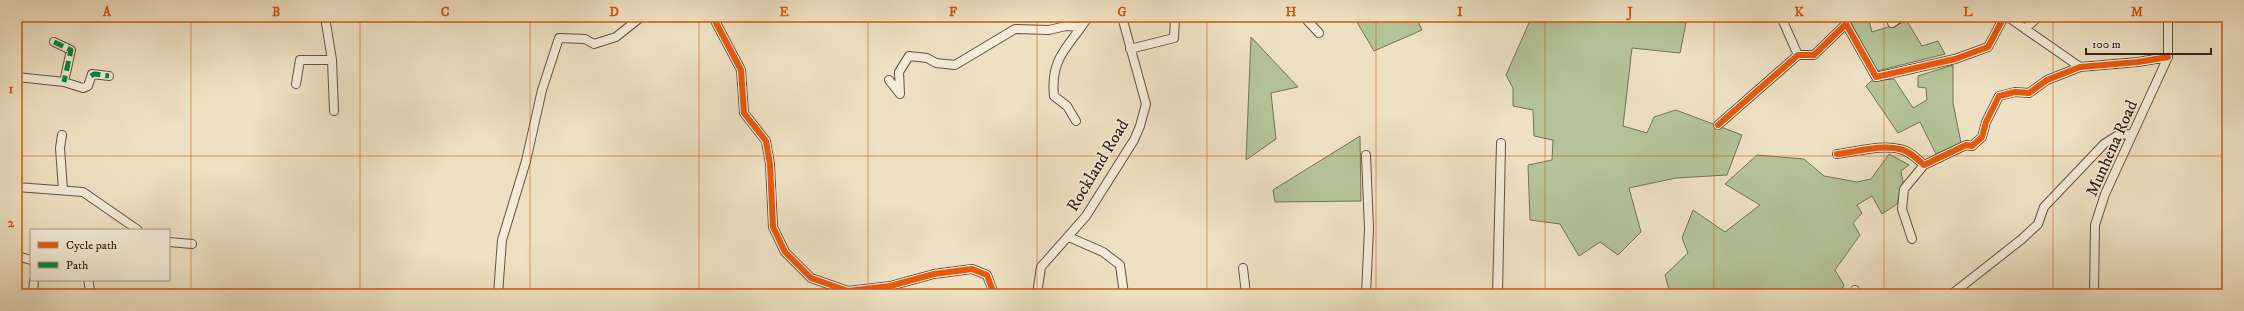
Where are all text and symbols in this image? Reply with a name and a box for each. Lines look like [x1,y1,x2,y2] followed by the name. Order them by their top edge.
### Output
[102,4,112,20] text: A
[272,4,280,20] text: B
[441,4,450,20] text: C
[609,4,619,20] text: D
[779,4,789,20] text: E
[949,4,958,20] text: F
[1117,4,1127,20] text: G
[1286,4,1297,20] text: H
[1457,4,1463,20] text: I
[1625,4,1633,21] text: J
[1794,4,1804,20] text: K
[1963,4,1973,20] text: L
[2131,4,2143,20] text: M
[2086,30,2211,56] scale bar
[2092,37,2121,52] text: 100 m
[9,81,14,97] text: 1
[2081,96,2143,200] street label: Munhena Road
[1062,115,1134,216] street label: Rockland Road
[8,215,15,231] text: 2
[30,229,170,281] legend
[66,238,118,253] text: Cycle path
[66,258,89,273] text: Path

